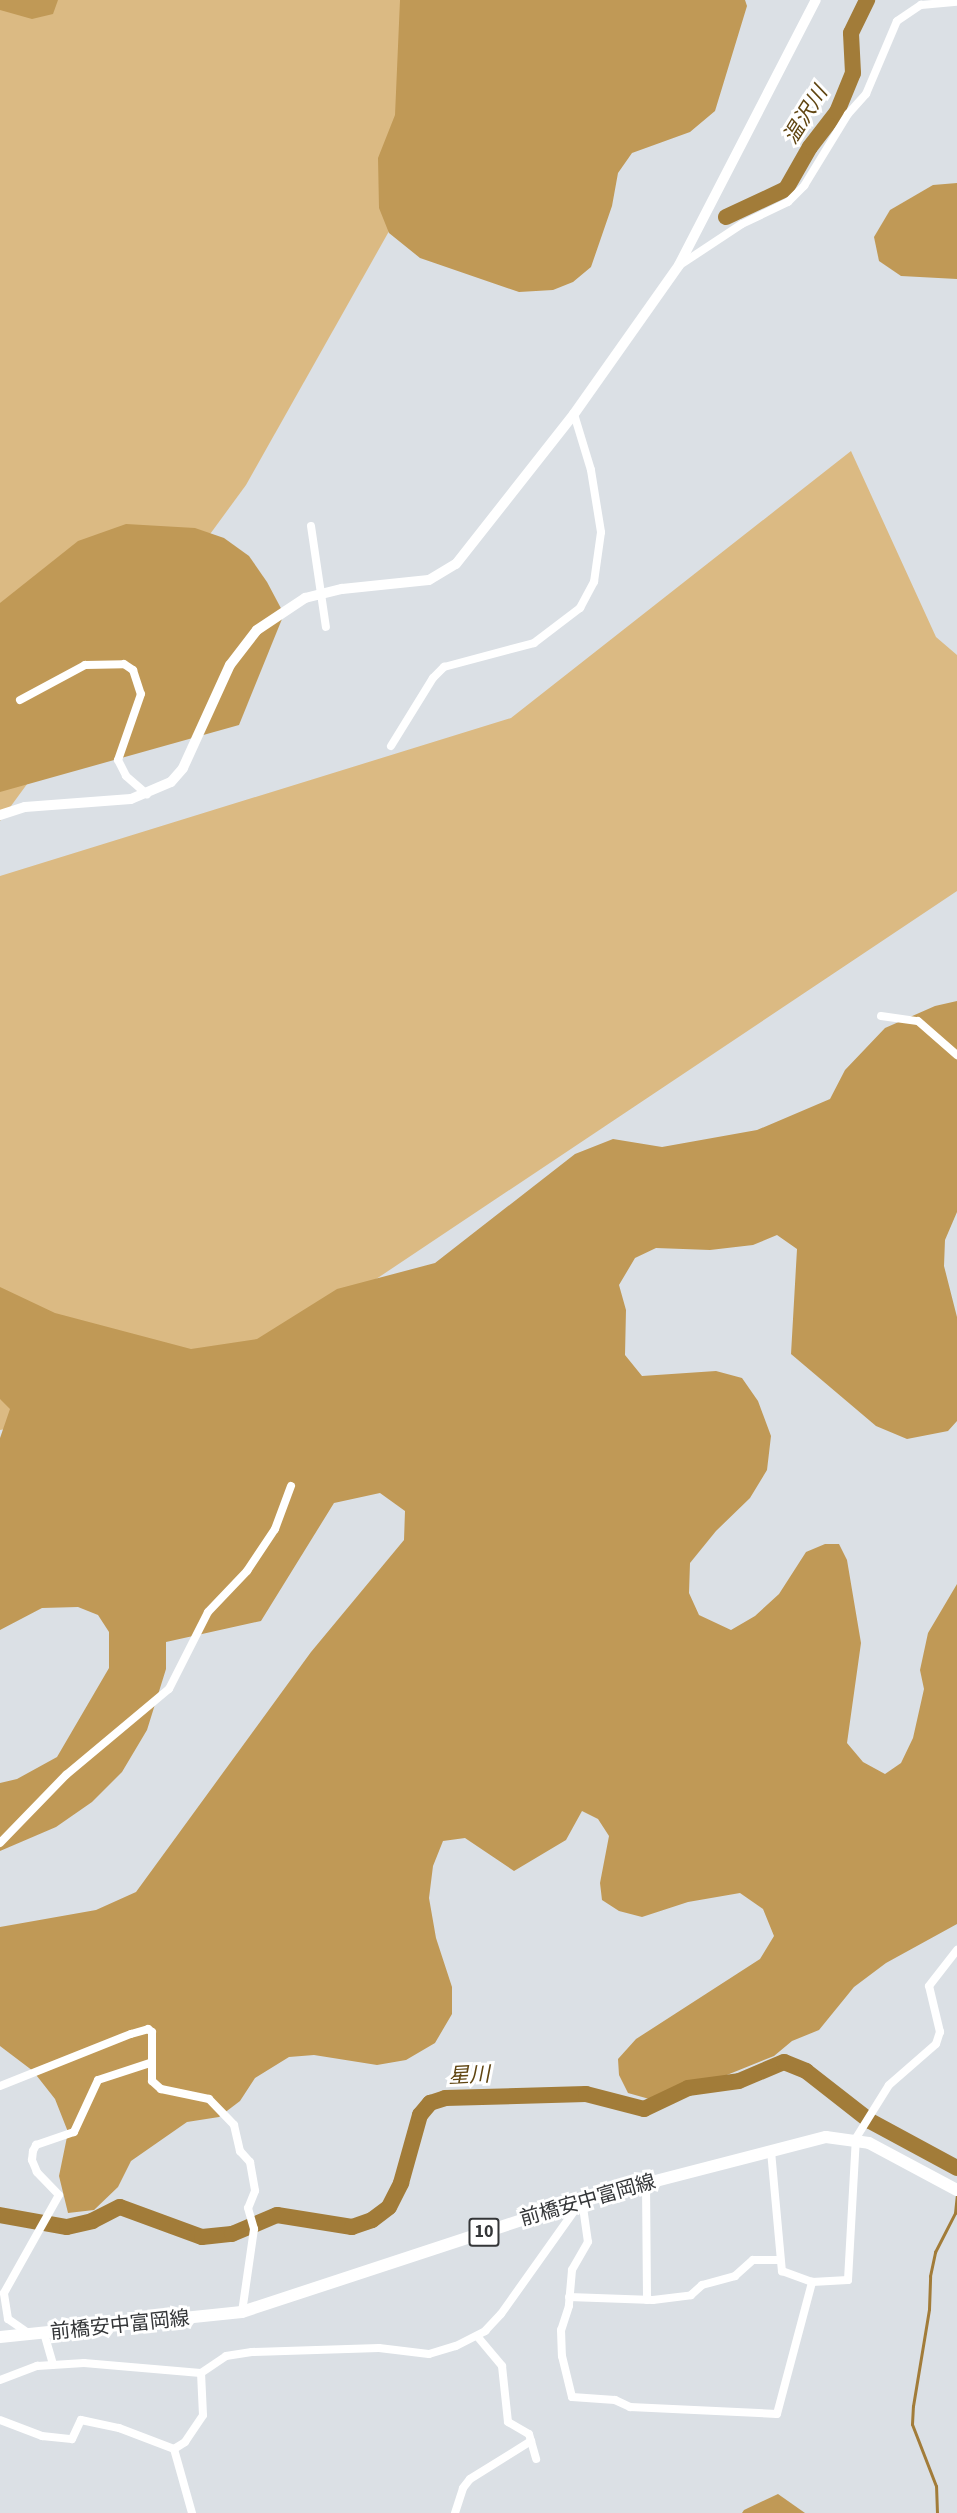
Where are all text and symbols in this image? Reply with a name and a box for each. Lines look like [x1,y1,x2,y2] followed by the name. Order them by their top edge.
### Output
[778,82,832,148] water label: 温沢川
[447,2061,491,2089] water label: 星川
[517,2170,659,2232] street label: 前橋安中富岡線
[468,2217,500,2247] road number: 10
[49,2307,191,2345] street label: 前橋安中富岡線

